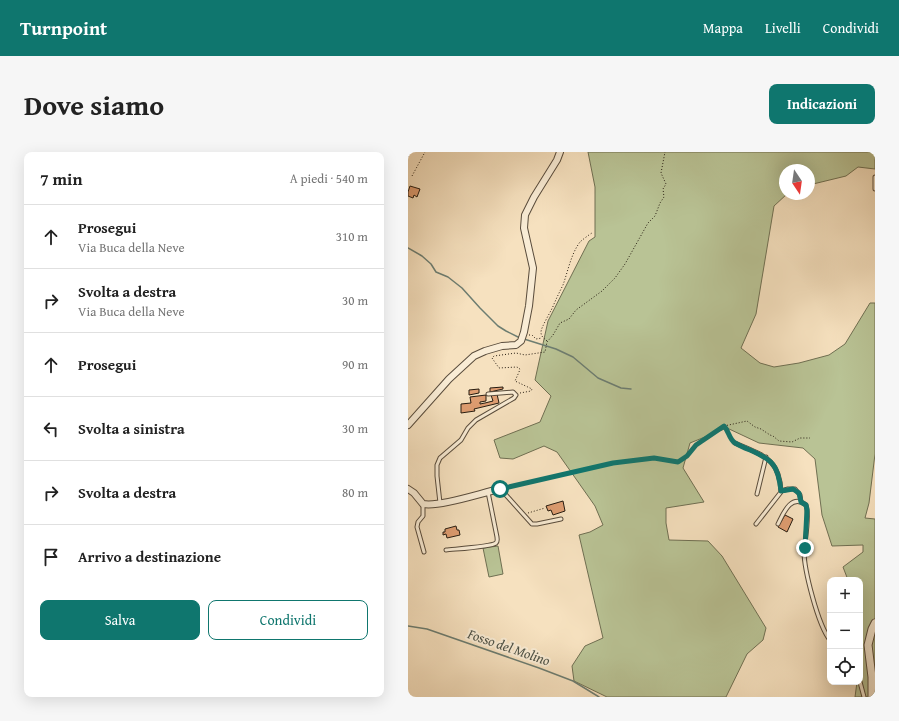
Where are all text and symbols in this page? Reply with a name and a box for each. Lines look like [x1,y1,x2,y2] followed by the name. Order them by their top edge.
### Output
[20,14,107,42] text: Turnpoint
[703,18,743,38] text: Mappa
[765,18,801,38] text: Livelli
[823,18,879,38] text: Condividi
[24,84,164,125] text: Dove siamo
[769,84,875,124] button: Indicazioni
[779,164,815,200] north arrow
[40,166,82,191] text: 7 min
[290,169,368,188] text: A piedi · 540 m
[78,217,136,238] text: Prosegui
[40,226,62,248] icon: ahead
[336,227,368,246] text: 310 m
[78,238,185,257] text: Via Buca della Neve
[78,281,176,302] text: Svolta a destra
[40,290,62,312] icon: right
[342,291,368,310] text: 30 m
[78,302,185,321] text: Via Buca della Neve
[40,354,62,376] icon: ahead
[78,354,136,375] text: Prosegui
[342,355,368,374] text: 90 m
[40,418,62,440] icon: left
[78,418,185,439] text: Svolta a sinistra
[342,419,368,438] text: 30 m
[491,480,509,498] route start
[40,482,62,504] icon: right
[78,482,176,503] text: Svolta a destra
[342,483,368,502] text: 80 m
[796,539,814,557] route end
[40,546,62,568] icon: arrive
[78,546,221,567] text: Arrivo a destinazione
[827,577,863,685] map controls
[827,577,863,613] button: +
[40,600,200,640] button: Salva
[208,600,368,640] button: Condividi
[827,613,863,649] button: −
[464,623,553,670] water label: Fosso del Molino
[827,649,863,685] button: locate

